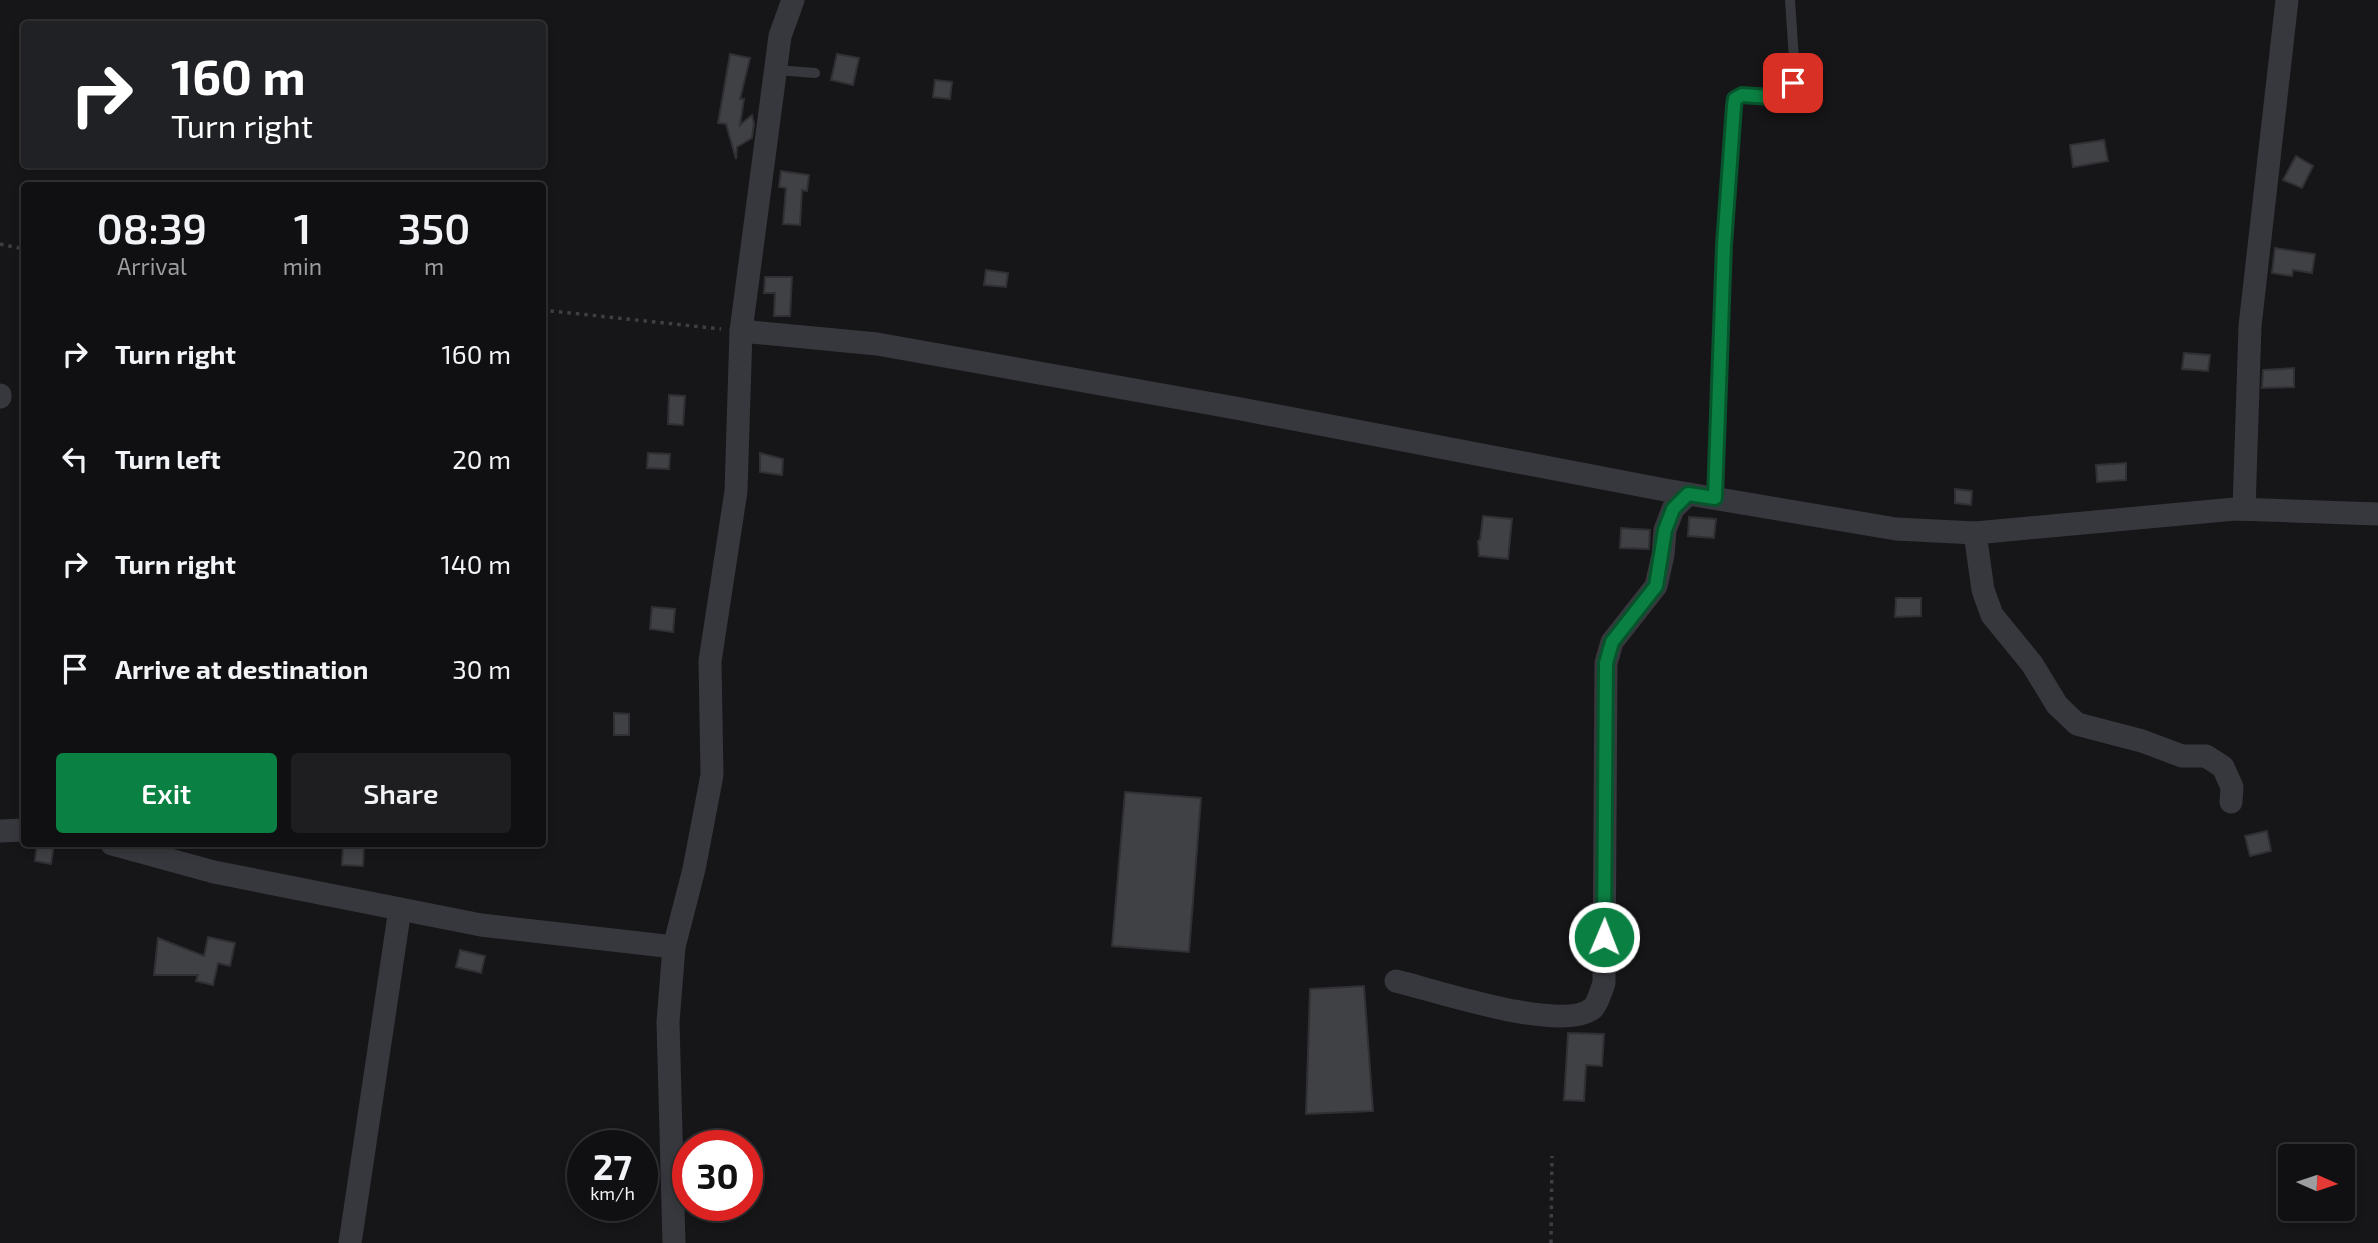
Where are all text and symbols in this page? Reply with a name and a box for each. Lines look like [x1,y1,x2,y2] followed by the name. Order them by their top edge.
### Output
[171,46,306,105] text: 160 m
[56,49,147,140] icon: right
[1763,53,1823,113] pin
[1774,64,1812,102] icon: arrive
[171,106,313,144] text: Turn right
[97,202,207,252] text: 08:39
[294,202,311,252] text: 1
[398,202,470,252] text: 350
[117,252,187,280] text: Arrival
[283,252,322,280] text: min
[424,252,444,280] text: m
[56,335,94,373] icon: right
[115,338,236,369] text: Turn right
[442,338,511,369] text: 160 m
[56,440,94,478] icon: left
[115,443,221,474] text: Turn left
[452,443,511,474] text: 20 m
[56,545,94,583] icon: right
[115,548,236,579] text: Turn right
[440,548,511,579] text: 140 m
[56,650,94,688] icon: arrive
[115,653,368,684] text: Arrive at destination
[452,653,511,684] text: 30 m
[56,753,277,833] button: Exit
[291,753,511,833] button: Share
[1567,900,1641,974] position arrow
[672,1130,763,1221] speed limit sign: 30
[2278,1144,2356,1222] north arrow
[2278,1144,2355,1221] map controls
[593,1145,632,1187] text: 27
[590,1182,635,1204] text: km/h

